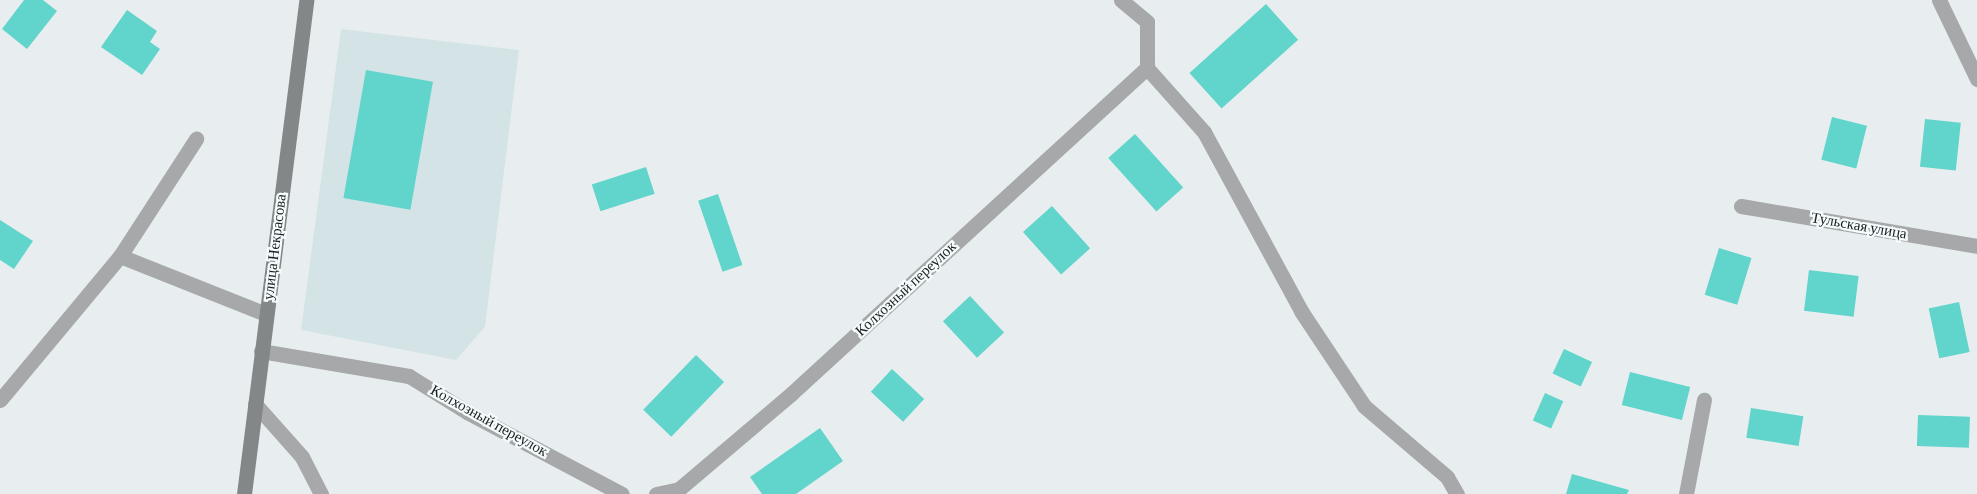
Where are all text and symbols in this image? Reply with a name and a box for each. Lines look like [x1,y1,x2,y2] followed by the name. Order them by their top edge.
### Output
[260,193,290,301] street label: улица Некрасова
[1810,209,1908,243] street label: Тульская улица
[852,238,960,340] street label: Колхозный переулок
[427,381,551,461] street label: Колхозный переулок

